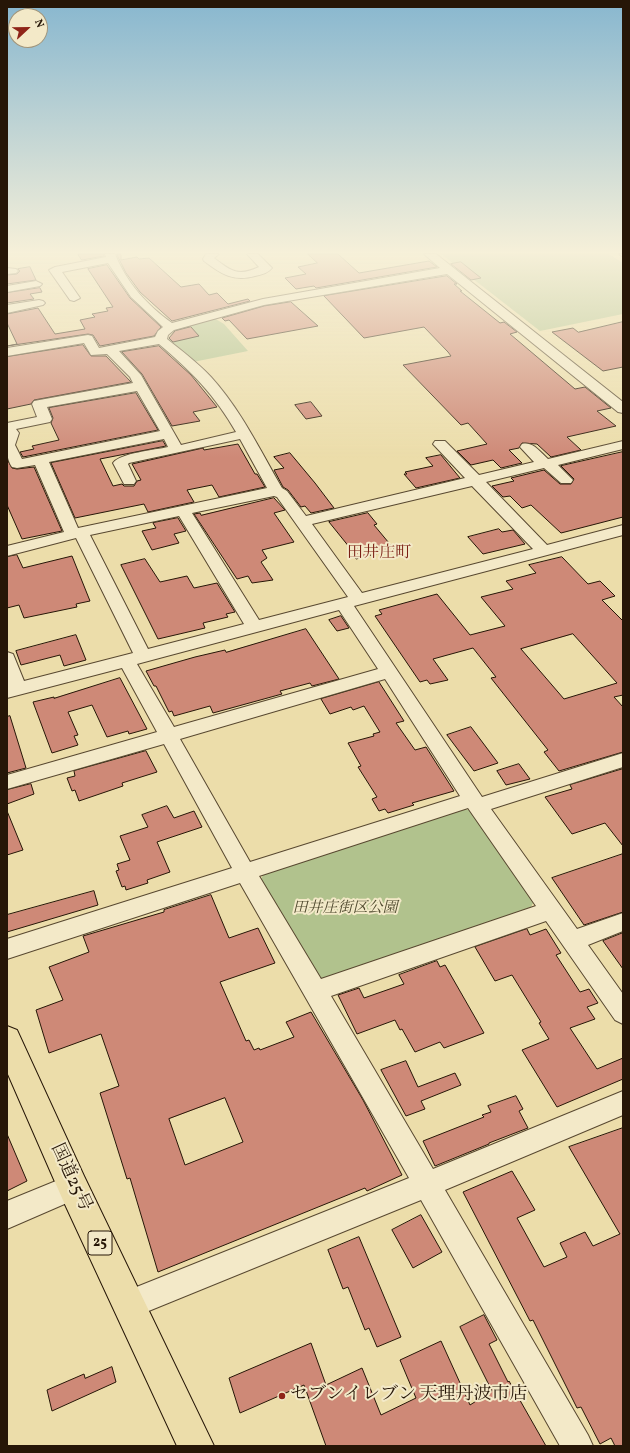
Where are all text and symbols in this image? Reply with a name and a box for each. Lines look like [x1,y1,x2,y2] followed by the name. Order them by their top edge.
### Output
[8,8,48,48] north arrow
[30,17,47,30] text: N
[347,544,411,564] district label: 田井庄町
[293,900,397,918] park label: 田井庄街区公園
[45,1141,95,1215] street label: 国道25号
[88,1231,112,1255] road number: 25
[290,1385,528,1407] place label: セブンイレブン 天理丹波市店
[277,1391,287,1401] marker: セブンイレブン 天理丹波市店

